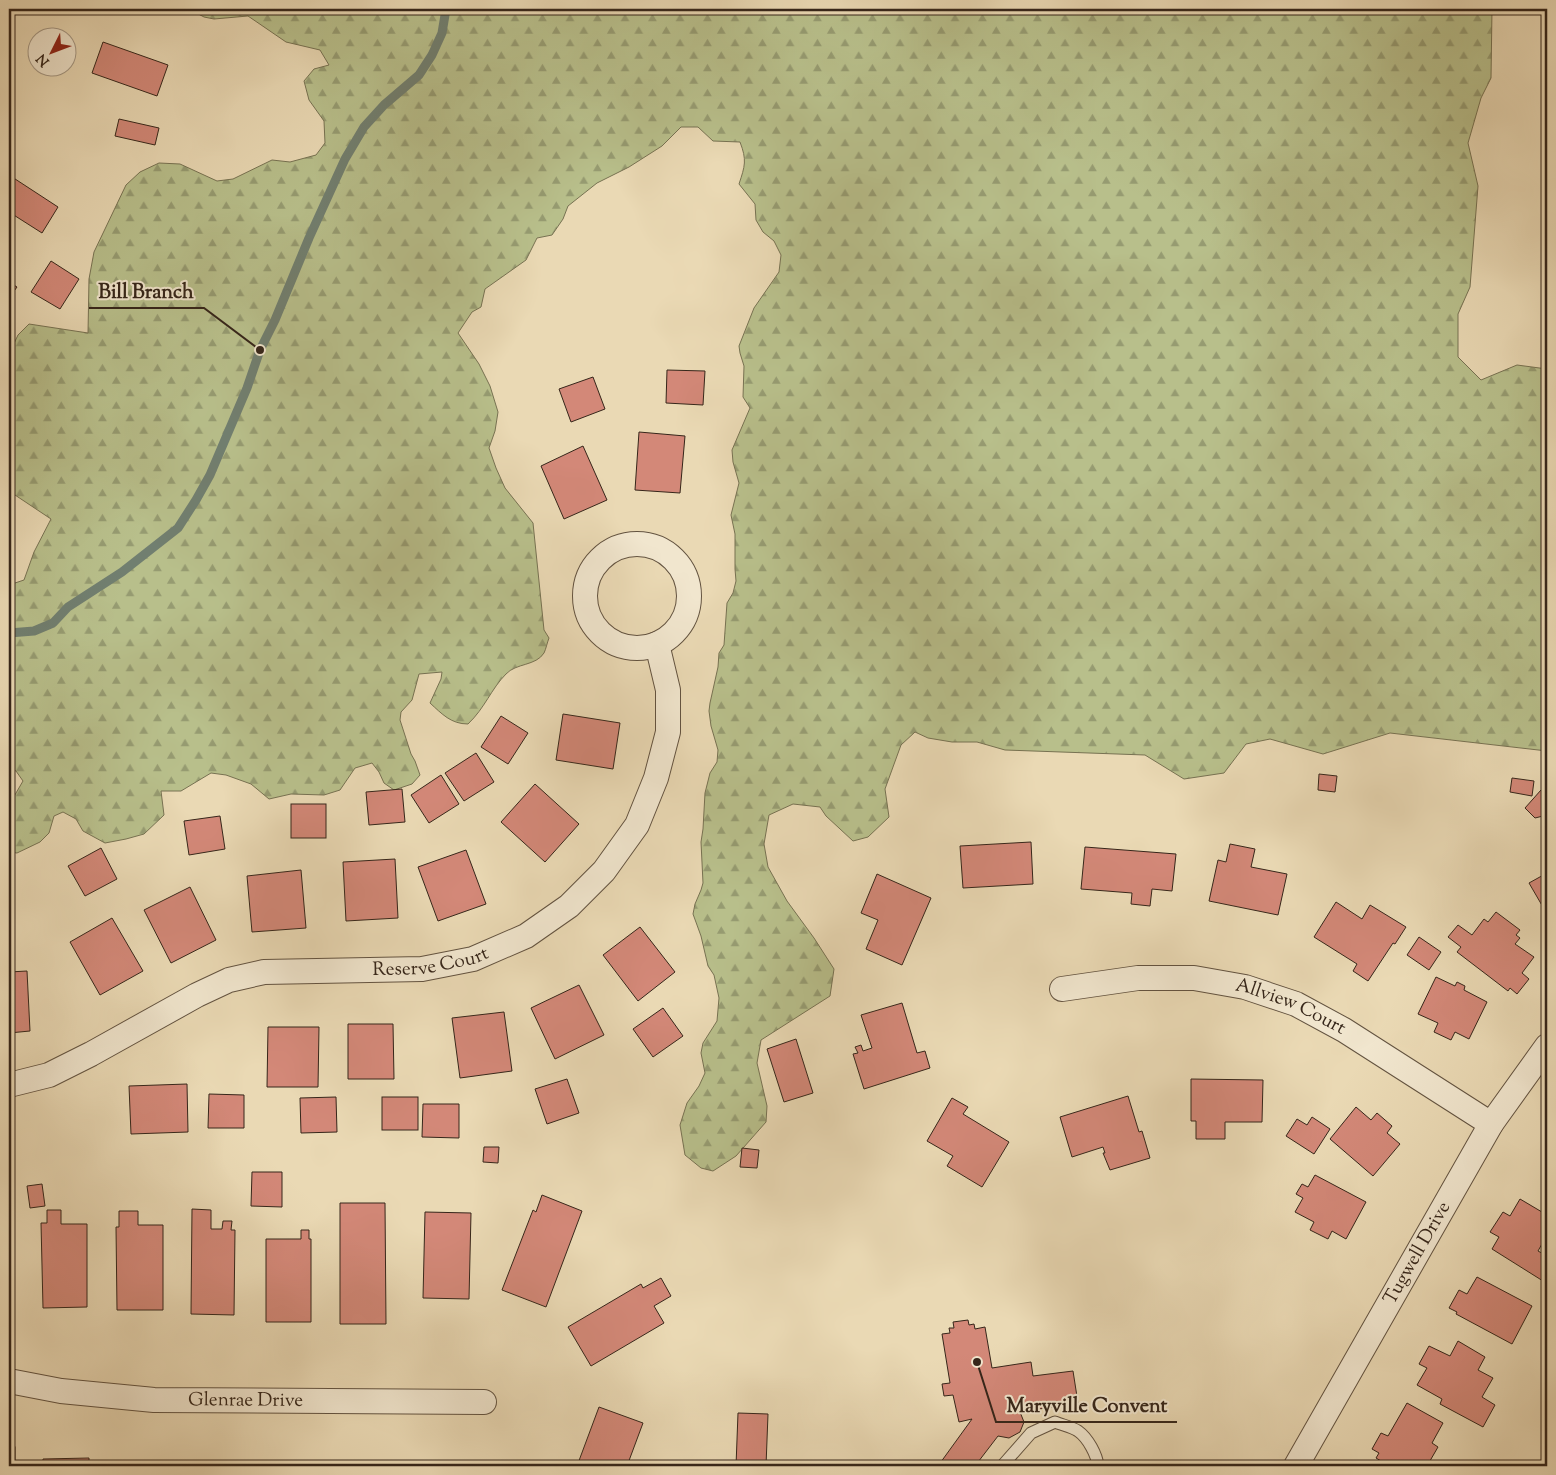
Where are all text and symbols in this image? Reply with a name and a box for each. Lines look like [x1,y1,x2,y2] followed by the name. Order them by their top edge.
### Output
[28,28,78,78] north arrow
[33,49,55,70] text: N
[89,273,204,308] callout: Bill Branch
[98,279,194,308] text: Bill Branch
[372,940,494,983] street label: Reserve Court
[1233,972,1351,1042] street label: Allview Court
[1377,1196,1458,1310] street label: Tugwell Drive
[188,1387,303,1414] street label: Glenrae Drive
[996,1387,1177,1422] callout: Maryville Convent
[1007,1393,1168,1422] text: Maryville Convent

